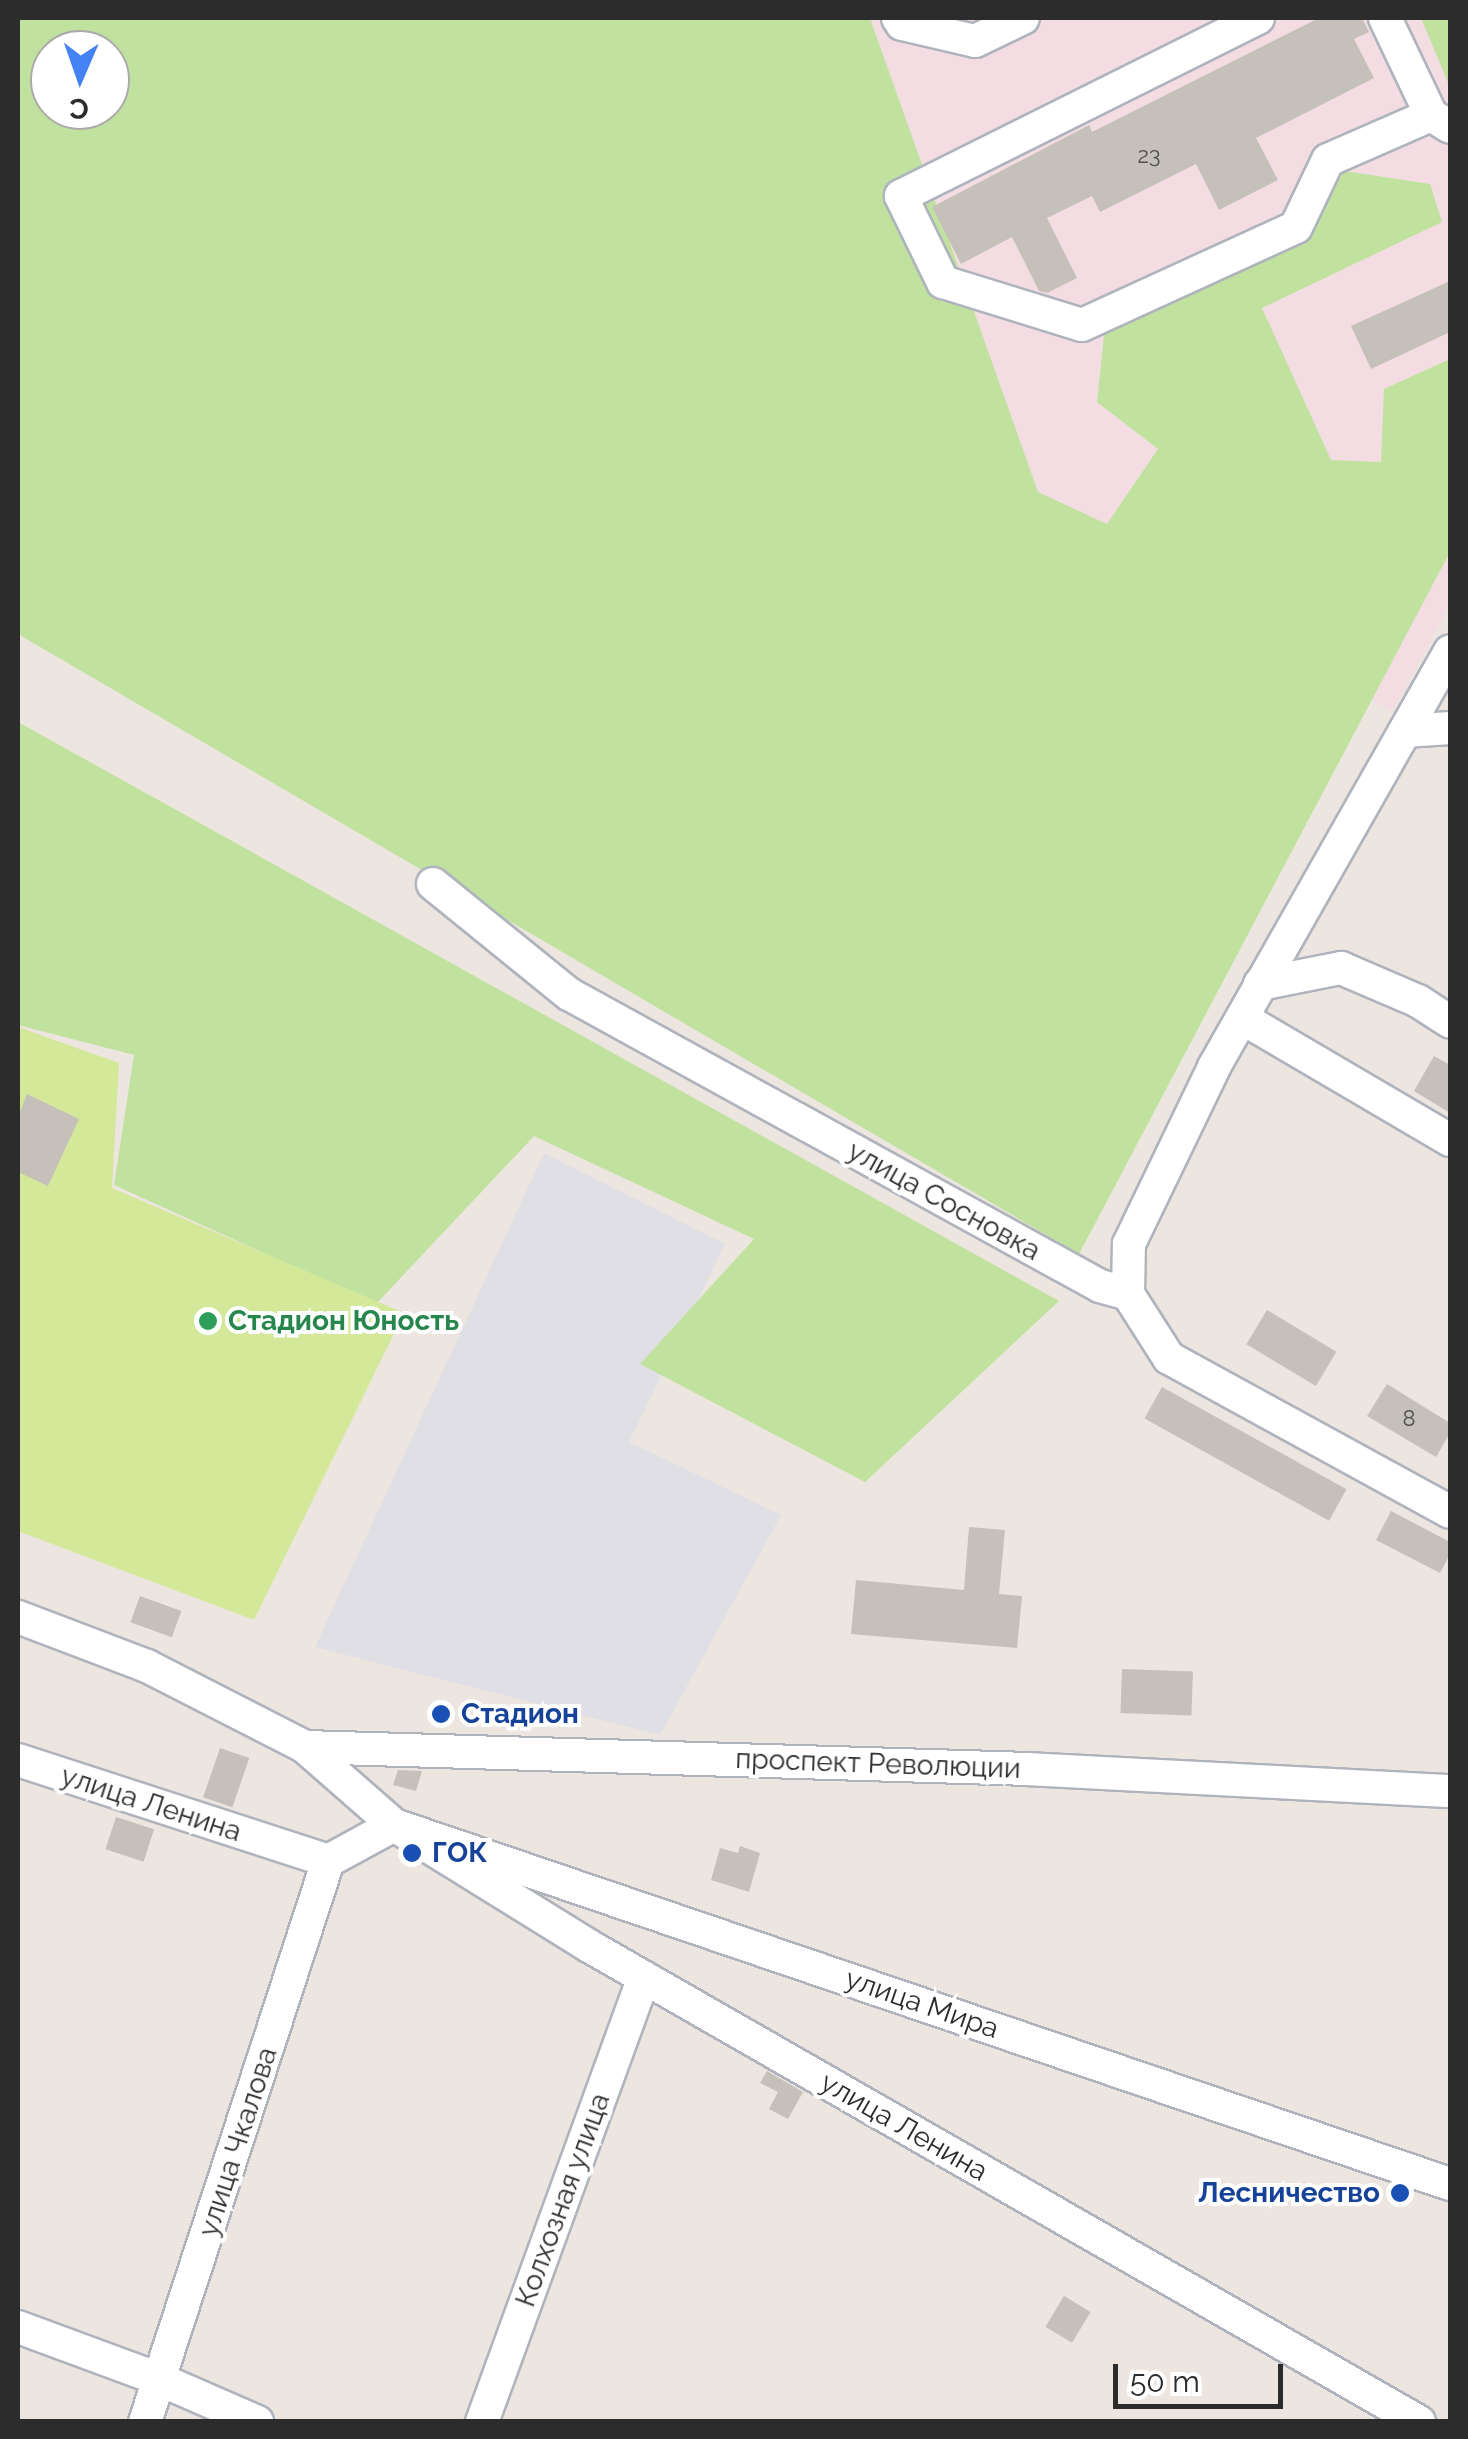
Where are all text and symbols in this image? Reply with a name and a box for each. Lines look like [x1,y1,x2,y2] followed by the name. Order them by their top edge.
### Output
[30,30,130,130] north arrow
[69,92,89,125] text: С
[1137,143,1161,169] house number: 23
[842,1134,1046,1268] street label: улица Сосновка
[228,1304,459,1338] place label: Стадион Юность
[197,1310,219,1332] marker: Стадион Юность
[1402,1406,1416,1432] house number: 8
[461,1697,579,1731] place label: Стадион
[430,1703,452,1725] marker: Стадион
[735,1742,1021,1786] street label: проспект Революции
[57,1759,245,1849] street label: улица Ленина
[432,1836,487,1870] place label: ГОК
[401,1842,423,1864] marker: ГОК
[841,1962,1003,2046] street label: улица Мира
[192,2043,284,2241] street label: улица Чкалова
[814,2066,994,2188] street label: улица Ленина
[509,2088,617,2312] street label: Колхозная улица
[1198,2176,1380,2210] place label: Лесничество
[1389,2182,1411,2204] marker: Лесничество
[1118,2344,1288,2406] scale bar
[1130,2364,1200,2399] text: 50 m

